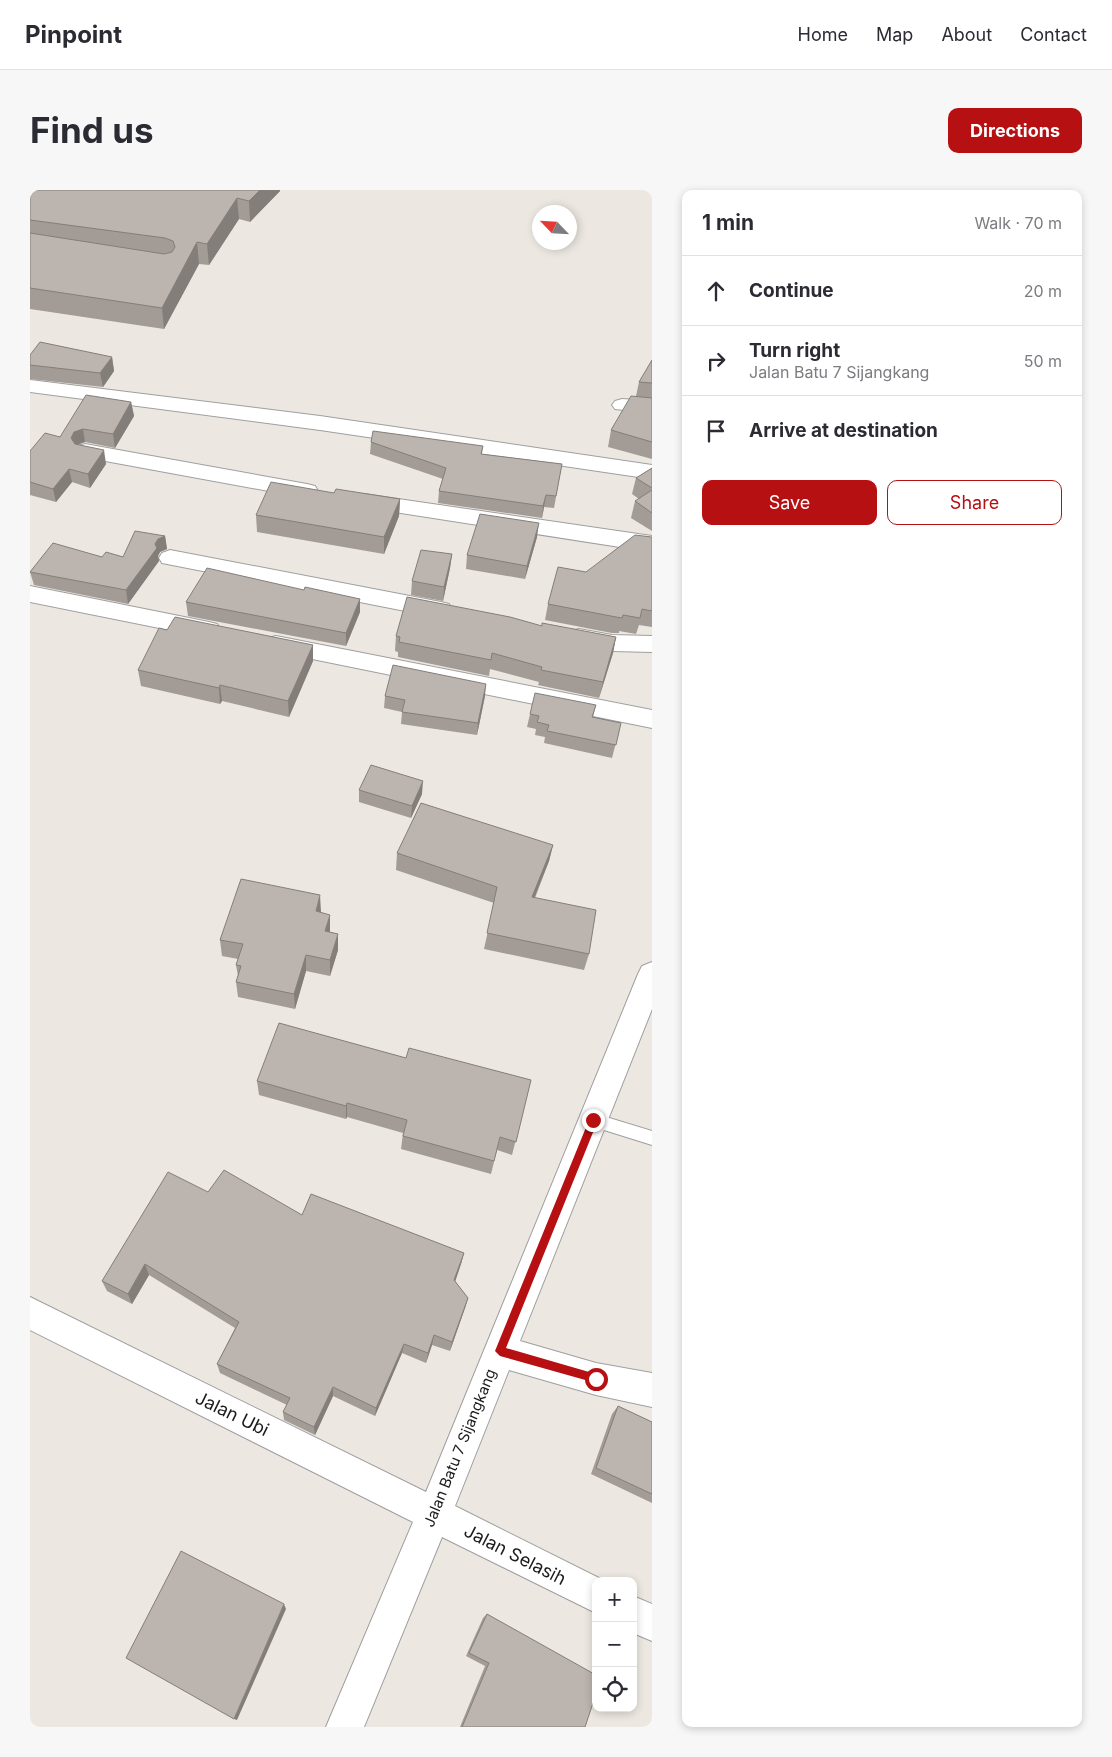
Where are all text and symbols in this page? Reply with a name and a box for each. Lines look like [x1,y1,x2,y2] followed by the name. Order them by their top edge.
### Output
[25,20,122,49] text: Pinpoint
[798,24,848,45] text: Home
[876,24,913,45] text: Map
[941,24,992,45] text: About
[1020,24,1087,45] text: Contact
[948,108,1082,153] button: Directions
[30,109,154,151] text: Find us
[532,205,577,250] north arrow
[702,210,754,235] text: 1 min
[974,213,1062,233] text: Walk · 70 m
[702,277,730,305] icon: ahead
[749,279,834,302] text: Continue
[1024,281,1062,301] text: 20 m
[749,339,840,362] text: Turn right
[702,347,730,375] icon: right
[1024,351,1062,371] text: 50 m
[749,362,929,382] text: Jalan Batu 7 Sijangkang
[702,417,730,445] icon: arrive
[749,419,938,442] text: Arrive at destination
[702,480,877,525] button: Save
[887,480,1062,525] button: Share
[582,1109,605,1132] route end
[419,1366,500,1530] street label: Jalan Batu 7 Sijangkang
[585,1368,608,1391] route start
[192,1387,272,1440] street label: Jalan Ubi
[461,1520,570,1589] street label: Jalan Selasih
[592,1577,637,1712] map controls
[592,1577,637,1622] button: +
[592,1622,637,1667] button: −
[592,1667,637,1712] button: locate

